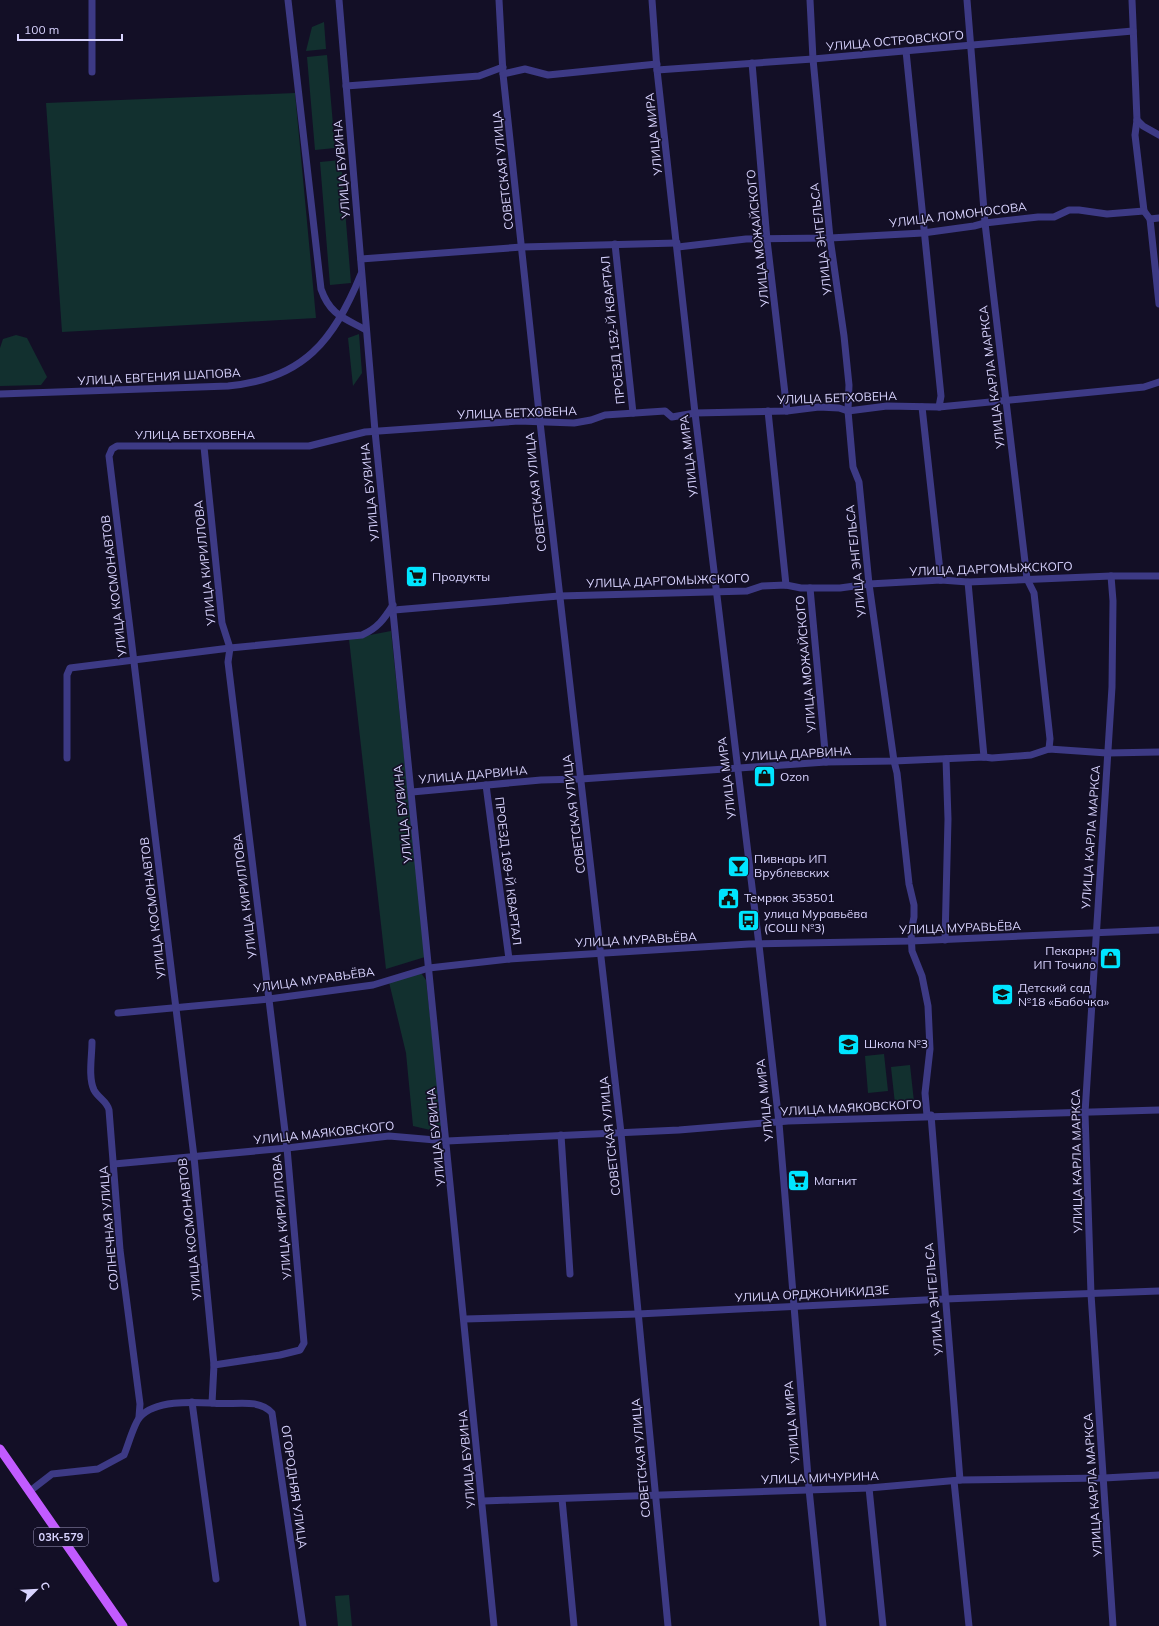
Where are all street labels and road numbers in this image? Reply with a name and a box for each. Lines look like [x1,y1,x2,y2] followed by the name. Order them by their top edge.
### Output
[824,27,965,54] street label: УЛИЦА ОСТРОВСКОГО
[642,92,665,177] street label: УЛИЦА МИРА
[489,110,516,230] street label: СОВЕТСКАЯ УЛИЦА
[330,119,353,220] street label: УЛИЦА БУВИНА
[743,169,772,308] street label: УЛИЦА МОЖАЙСКОГО
[806,182,835,297] street label: УЛИЦА ЭНГЕЛЬСА
[887,199,1028,230] street label: УЛИЦА ЛОМОНОСОВА
[597,255,628,405] street label: ПРОЕЗД 152-Й КВАРТАЛ
[975,304,1008,451] street label: УЛИЦА КАРЛА МАРКСА
[76,365,241,388] street label: УЛИЦА ЕВГЕНИЯ ШАПОВА
[776,388,897,407] street label: УЛИЦА БЕТХОВЕНА
[456,403,577,422] street label: УЛИЦА БЕТХОВЕНА
[676,414,701,499] street label: УЛИЦА МИРА
[134,427,255,442] street label: УЛИЦА БЕТХОВЕНА
[522,432,549,552] street label: СОВЕТСКАЯ УЛИЦА
[357,442,382,543] street label: УЛИЦА БУВИНА
[190,500,219,627] street label: УЛИЦА КИРИЛЛОВА
[842,504,869,619] street label: УЛИЦА ЭНГЕЛЬСА
[97,514,130,659] street label: УЛИЦА КОСМОНАВТОВ
[908,558,1073,579] street label: УЛИЦА ДАРГОМЫЖСКОГО
[585,570,750,591] street label: УЛИЦА ДАРГОМЫЖСКОГО
[792,595,819,734] street label: УЛИЦА МОЖАЙСКОГО
[714,736,739,821] street label: УЛИЦА МИРА
[741,743,852,764] street label: УЛИЦА ДАРВИНА
[559,754,588,874] street label: СОВЕТСКАЯ УЛИЦА
[417,762,528,787] street label: УЛИЦА ДАРВИНА
[390,764,415,865] street label: УЛИЦА БУВИНА
[1078,764,1103,910] street label: УЛИЦА КАРЛА МАРКСА
[492,796,525,946] street label: ПРОЕЗД 169-Й КВАРТАЛ
[229,833,260,960] street label: УЛИЦА КИРИЛЛОВА
[136,836,169,981] street label: УЛИЦА КОСМОНАВТОВ
[898,918,1021,937] street label: УЛИЦА МУРАВЬЁВА
[574,929,697,950] street label: УЛИЦА МУРАВЬЁВА
[252,964,375,996] street label: УЛИЦА МУРАВЬЁВА
[753,1058,776,1143] street label: УЛИЦА МИРА
[596,1076,623,1196] street label: СОВЕТСКАЯ УЛИЦА
[423,1087,448,1188] street label: УЛИЦА БУВИНА
[1068,1089,1085,1234] street label: УЛИЦА КАРЛА МАРКСА
[779,1096,922,1119] street label: УЛИЦА МАЯКОВСКОГО
[252,1118,395,1147] street label: УЛИЦА МАЯКОВСКОГО
[269,1154,295,1281] street label: УЛИЦА КИРИЛЛОВА
[175,1157,205,1302] street label: УЛИЦА КОСМОНАВТОВ
[96,1165,121,1291] street label: СОЛНЕЧНАЯ УЛИЦА
[921,1242,946,1357] street label: УЛИЦА ЭНГЕЛЬСА
[733,1282,889,1305] street label: УЛИЦА ОРДЖОНИКИДЗЕ
[780,1380,803,1465] street label: УЛИЦА МИРА
[628,1398,653,1518] street label: СОВЕТСКАЯ УЛИЦА
[455,1409,478,1510] street label: УЛИЦА БУВИНА
[1080,1412,1105,1558] street label: УЛИЦА КАРЛА МАРКСА
[278,1424,311,1550] street label: ОГОРОДНЯЯ УЛИЦА
[760,1468,879,1487] street label: УЛИЦА МИЧУРИНА
[34,1528,88,1546] road number: 03К-579

